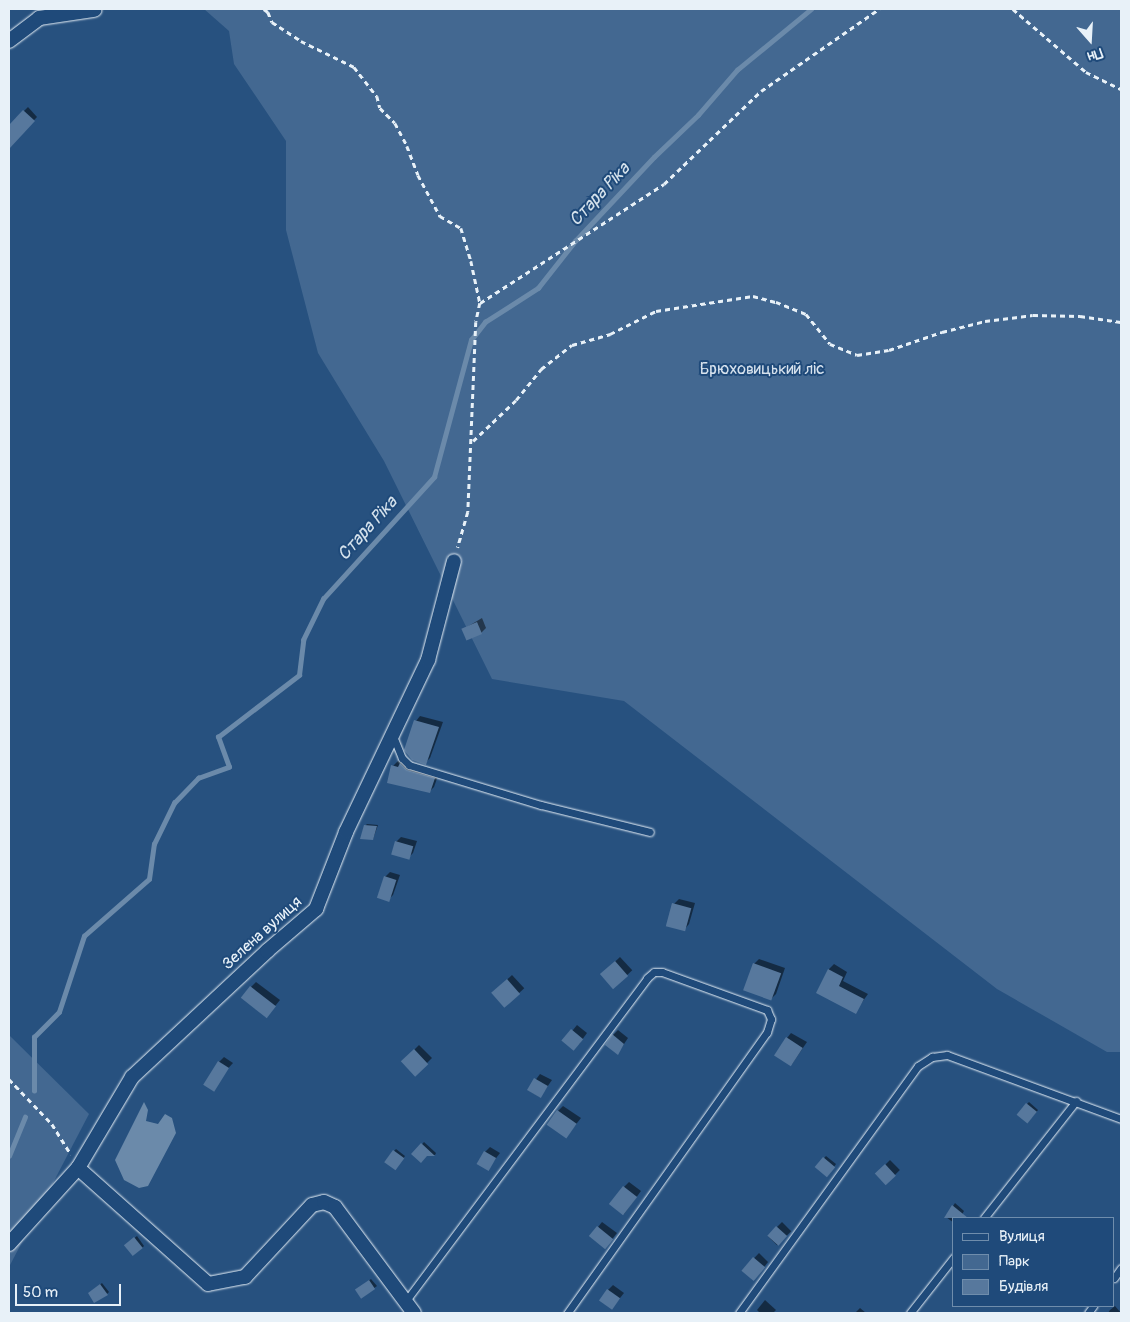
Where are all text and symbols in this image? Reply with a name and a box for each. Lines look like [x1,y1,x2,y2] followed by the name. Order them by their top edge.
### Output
[1065,15,1115,65] north arrow
[1085,44,1105,65] text: Пн
[565,159,635,231] water label: Стара Ріка
[700,359,824,379] park label: Брюховицький ліс
[334,492,402,566] water label: Стара Ріка
[218,892,306,974] street label: Зелена вулиця
[952,1217,1115,1307] legend
[999,1227,1045,1246] text: Вулиця
[999,1252,1030,1271] text: Парк
[18,1274,124,1306] scale bar
[999,1277,1048,1296] text: Будівля
[23,1283,58,1302] text: 50 m

